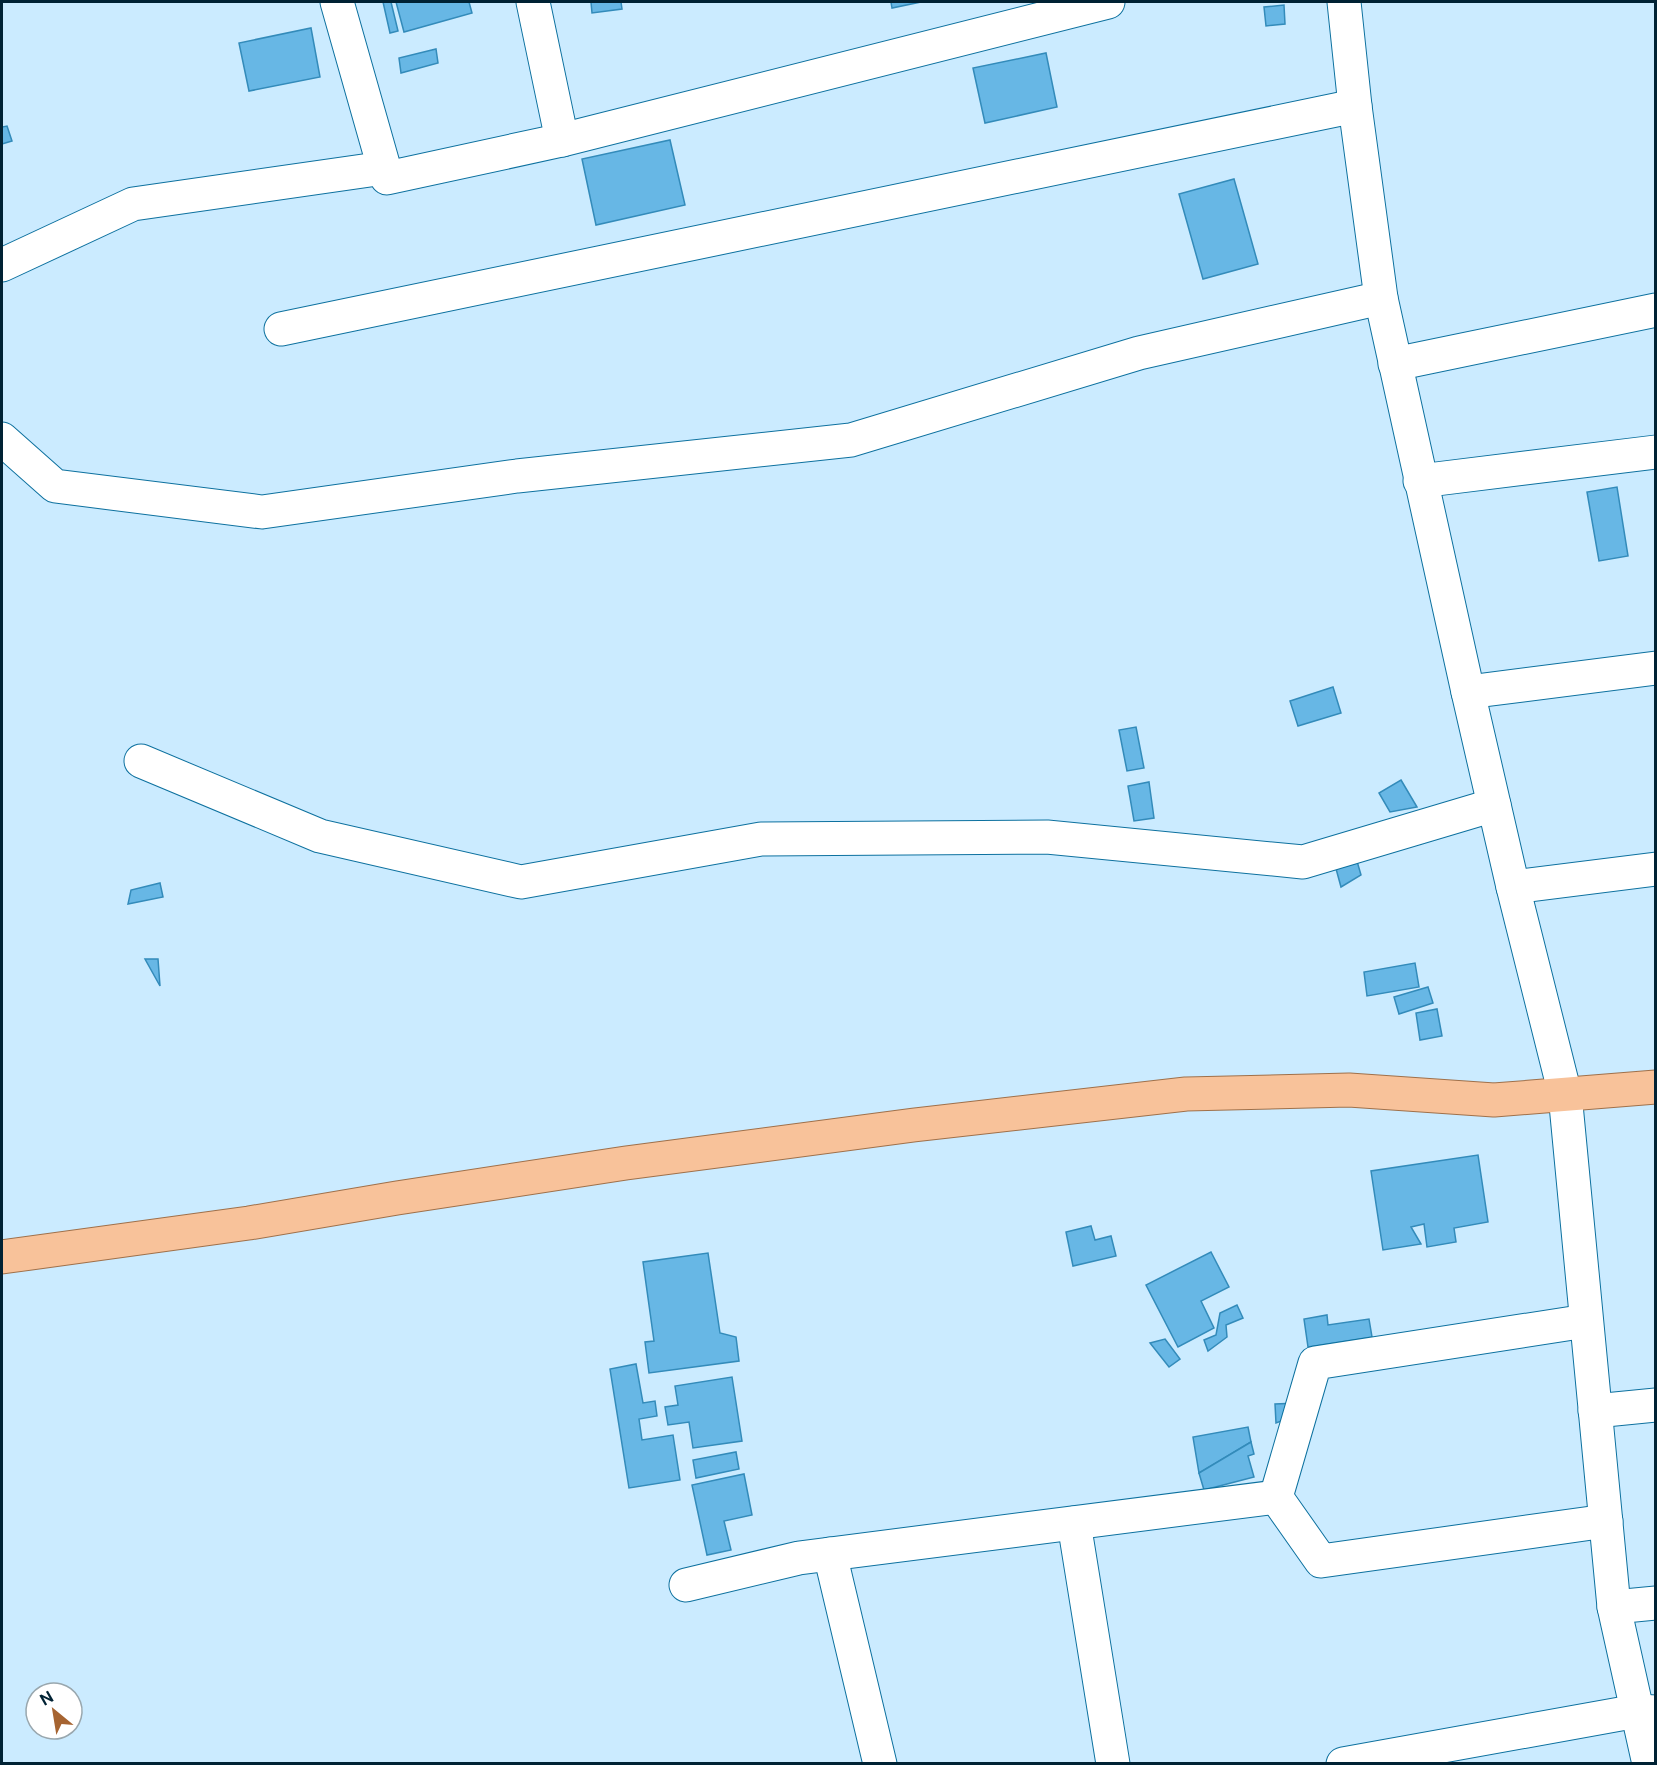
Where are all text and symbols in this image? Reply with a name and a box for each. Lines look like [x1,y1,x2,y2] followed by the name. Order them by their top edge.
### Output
[24,1681,84,1741] north arrow
[37,1687,57,1710] text: N

